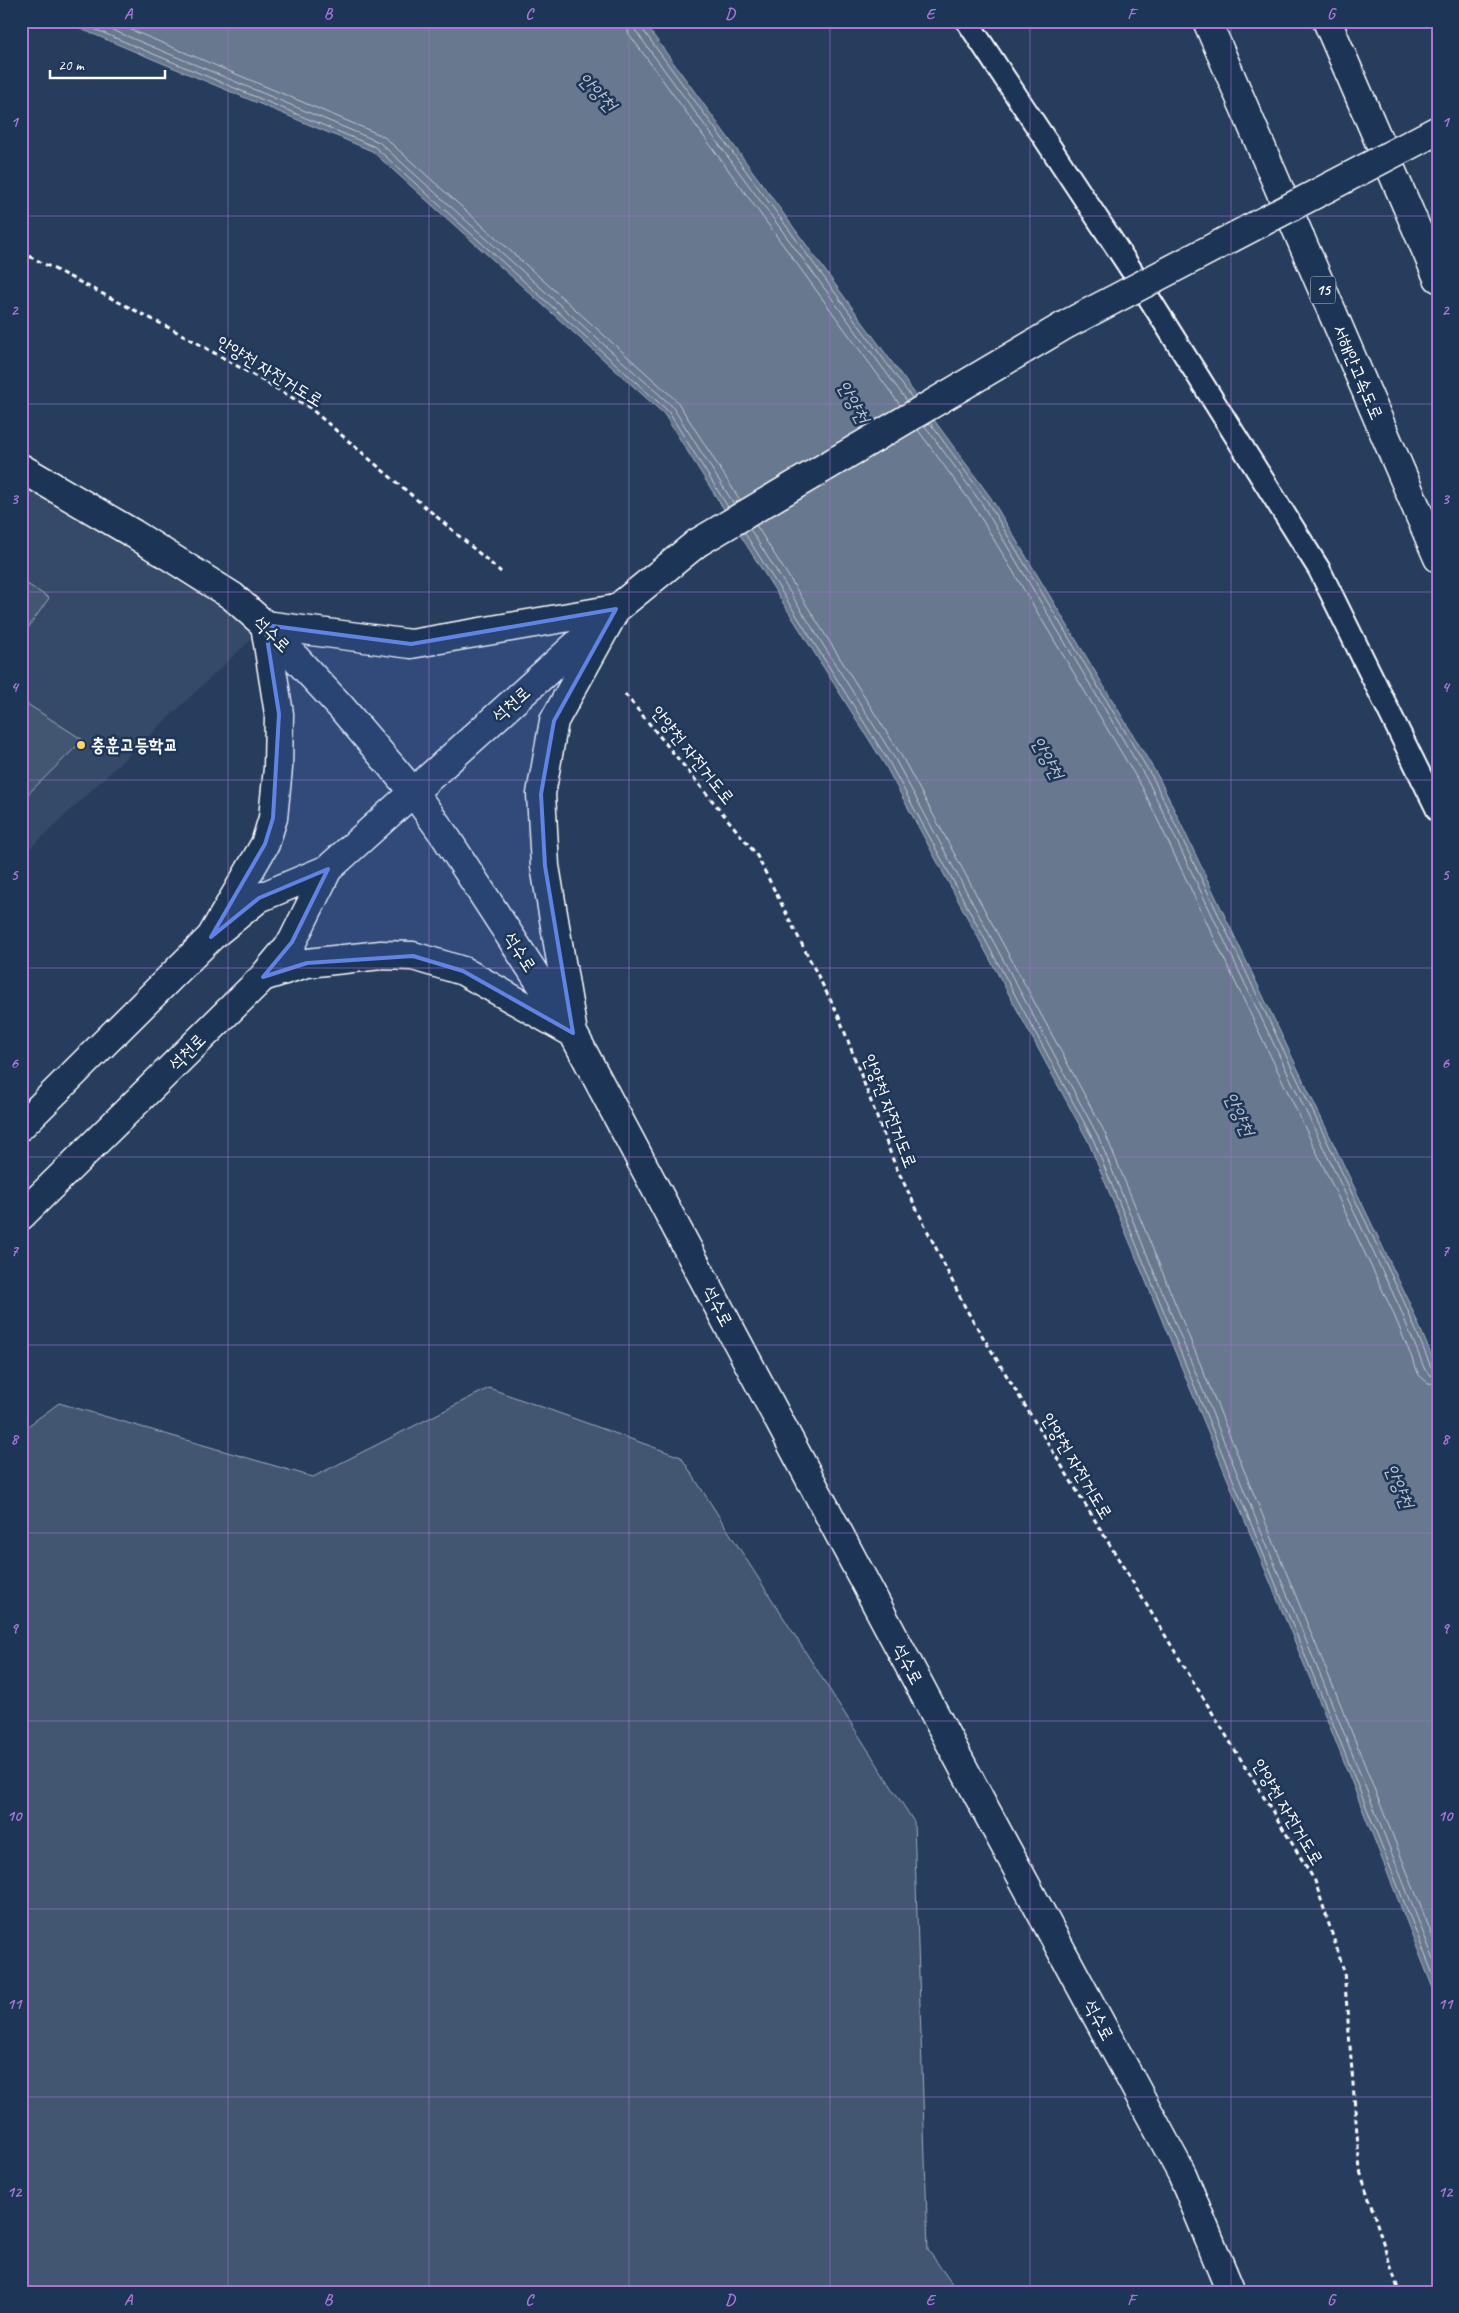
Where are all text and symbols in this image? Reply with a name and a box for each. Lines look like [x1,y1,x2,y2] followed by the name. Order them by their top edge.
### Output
[124,4,134,24] text: A
[324,4,334,24] text: B
[525,4,535,24] text: C
[725,4,736,24] text: D
[926,4,937,24] text: E
[1127,4,1138,24] text: F
[1327,4,1337,24] text: G
[50,48,165,80] scale bar
[58,56,85,75] text: 20 m
[572,67,623,118] water label: 안양천
[10,112,19,132] text: 1
[1441,112,1450,132] text: 1
[1310,276,1336,304] road number: 15
[10,300,19,320] text: 2
[1441,300,1450,320] text: 2
[1328,321,1388,423] street label: 서해안고속도로
[213,331,327,411] street label: 안양천 자전거도로
[831,376,875,429] water label: 안양천
[10,489,19,509] text: 3
[1441,489,1450,509] text: 3
[249,611,295,657] street label: 석수로
[10,677,19,697] text: 4
[1441,677,1450,697] text: 4
[487,681,535,727] street label: 석천로
[647,701,739,809] street label: 안양천 자전거도로
[1025,732,1069,785] water label: 안양천
[91,734,178,756] place label: 충훈고등학교
[75,739,87,751] marker: 충훈고등학교
[11,865,20,885] text: 5
[1442,865,1451,885] text: 5
[499,928,541,976] street label: 석수로
[164,1029,210,1075] street label: 석천로
[858,1051,922,1171] street label: 안양천 자전거도로
[10,1053,19,1073] text: 6
[1441,1053,1450,1073] text: 6
[1218,1088,1260,1141] water label: 안양천
[10,1241,19,1261] text: 7
[1441,1241,1450,1261] text: 7
[698,1282,738,1330] street label: 석수로
[1037,1409,1117,1523] street label: 안양천 자전거도로
[10,1429,19,1449] text: 8
[1441,1429,1450,1449] text: 8
[1379,1460,1420,1513] water label: 안양천
[10,1618,19,1638] text: 9
[1441,1618,1450,1638] text: 9
[888,1640,928,1688] street label: 석수로
[1248,1755,1328,1869] street label: 안양천 자전거도로
[7,1806,23,1826] text: 10
[1438,1806,1454,1826] text: 10
[7,1994,23,2014] text: 11
[1438,1994,1454,2014] text: 11
[1079,1996,1119,2044] street label: 석수로
[7,2182,23,2202] text: 12
[1438,2182,1454,2202] text: 12
[124,2290,134,2310] text: A
[324,2290,334,2310] text: B
[525,2290,535,2310] text: C
[725,2290,736,2310] text: D
[926,2290,937,2310] text: E
[1127,2290,1138,2310] text: F
[1327,2290,1337,2310] text: G

